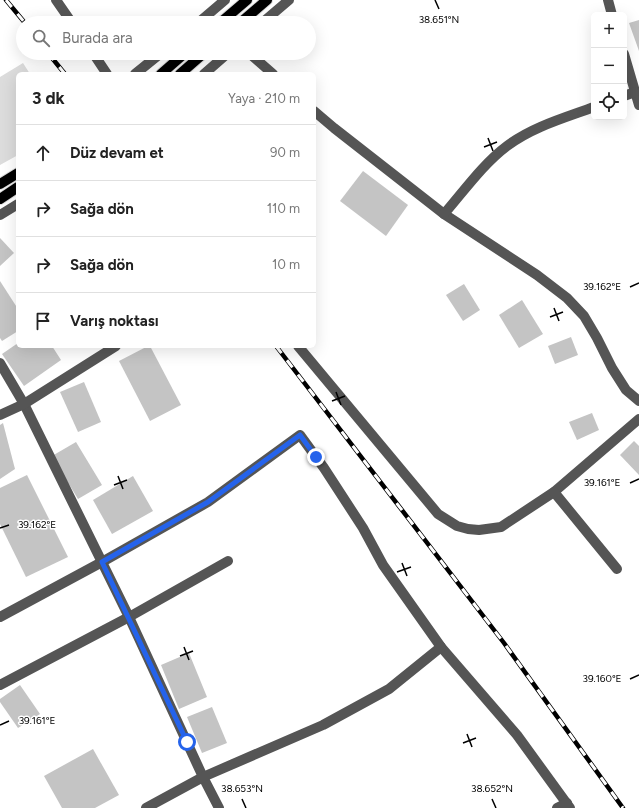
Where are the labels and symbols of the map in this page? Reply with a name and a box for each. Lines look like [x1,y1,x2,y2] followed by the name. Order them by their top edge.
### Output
[419,13,459,26] text: 38.651°N
[583,280,621,293] text: 39.162°E
[307,448,325,466] route end
[584,476,620,489] text: 39.161°E
[18,518,56,531] text: 39.162°E
[583,672,622,685] text: 39.160°E
[19,714,55,727] text: 39.161°E
[178,733,196,751] route start
[221,782,263,795] text: 38.653°N
[471,782,513,795] text: 38.652°N

